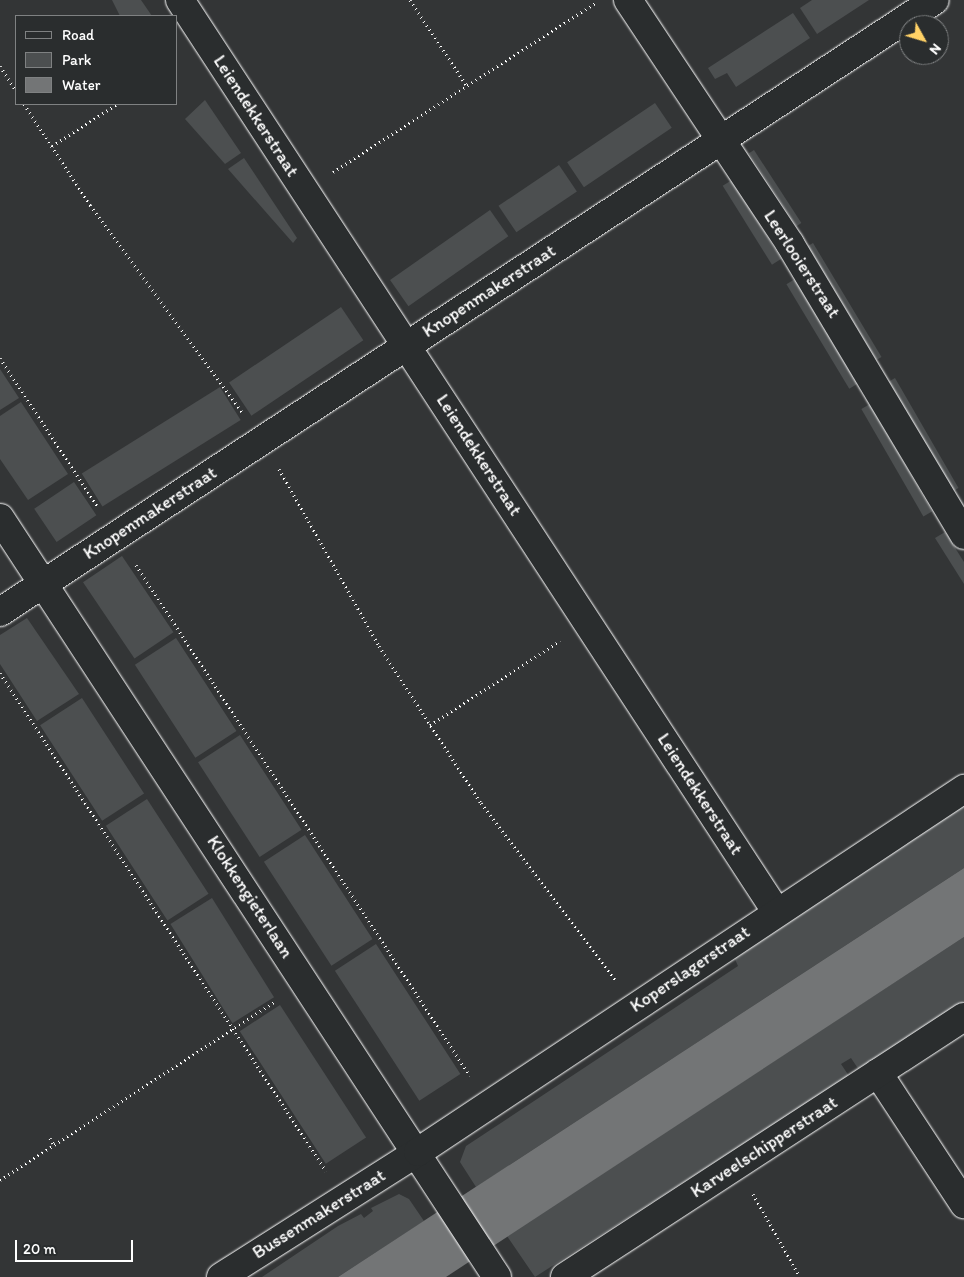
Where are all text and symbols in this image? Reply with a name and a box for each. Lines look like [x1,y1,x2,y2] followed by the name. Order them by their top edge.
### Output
[15,15,178,105] legend
[899,15,949,65] north arrow
[62,26,94,44] text: Road
[926,40,945,58] text: N
[62,51,92,69] text: Park
[209,51,303,181] street label: Leiendekkerstraat
[62,76,100,94] text: Water
[759,206,845,322] street label: Leerlooierstraat
[418,240,560,342] street label: Knopenmakerstraat
[432,390,526,520] street label: Leiendekkerstraat
[79,462,221,564] street label: Knopenmakerstraat
[653,729,747,859] street label: Leiendekkerstraat
[202,832,298,962] street label: Klokkengieterlaan
[626,921,754,1017] street label: Koperslagerstraat
[687,1092,841,1202] street label: Karveelschipperstraat
[249,1164,389,1264] street label: Bussenmakerstraat
[18,1230,135,1262] scale bar
[23,1240,56,1258] text: 20 m

